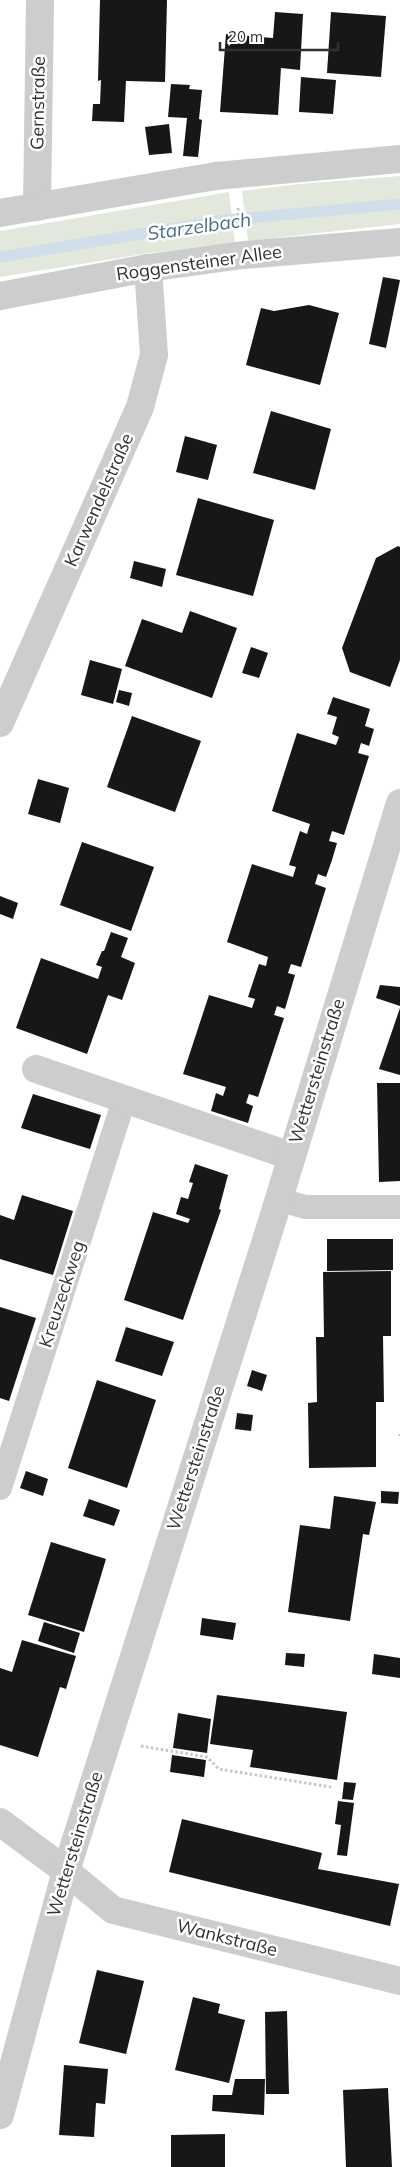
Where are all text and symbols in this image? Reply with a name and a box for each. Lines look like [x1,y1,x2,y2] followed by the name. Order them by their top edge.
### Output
[220,20,338,52] scale bar
[228,27,263,46] text: 20 m
[25,56,50,150] street label: Gernstraße
[146,207,252,245] water label: Starzelbach
[115,240,283,285] street label: Roggensteiner Allee
[59,430,138,570] street label: Karwendelstraße
[284,996,350,1146] street label: Wettersteinstraße
[33,1238,90,1350] street label: Kreuzeckweg
[161,1383,230,1533] street label: Wettersteinstraße
[42,1769,108,1919] street label: Wettersteinstraße
[174,1914,280,1961] street label: Wankstraße

